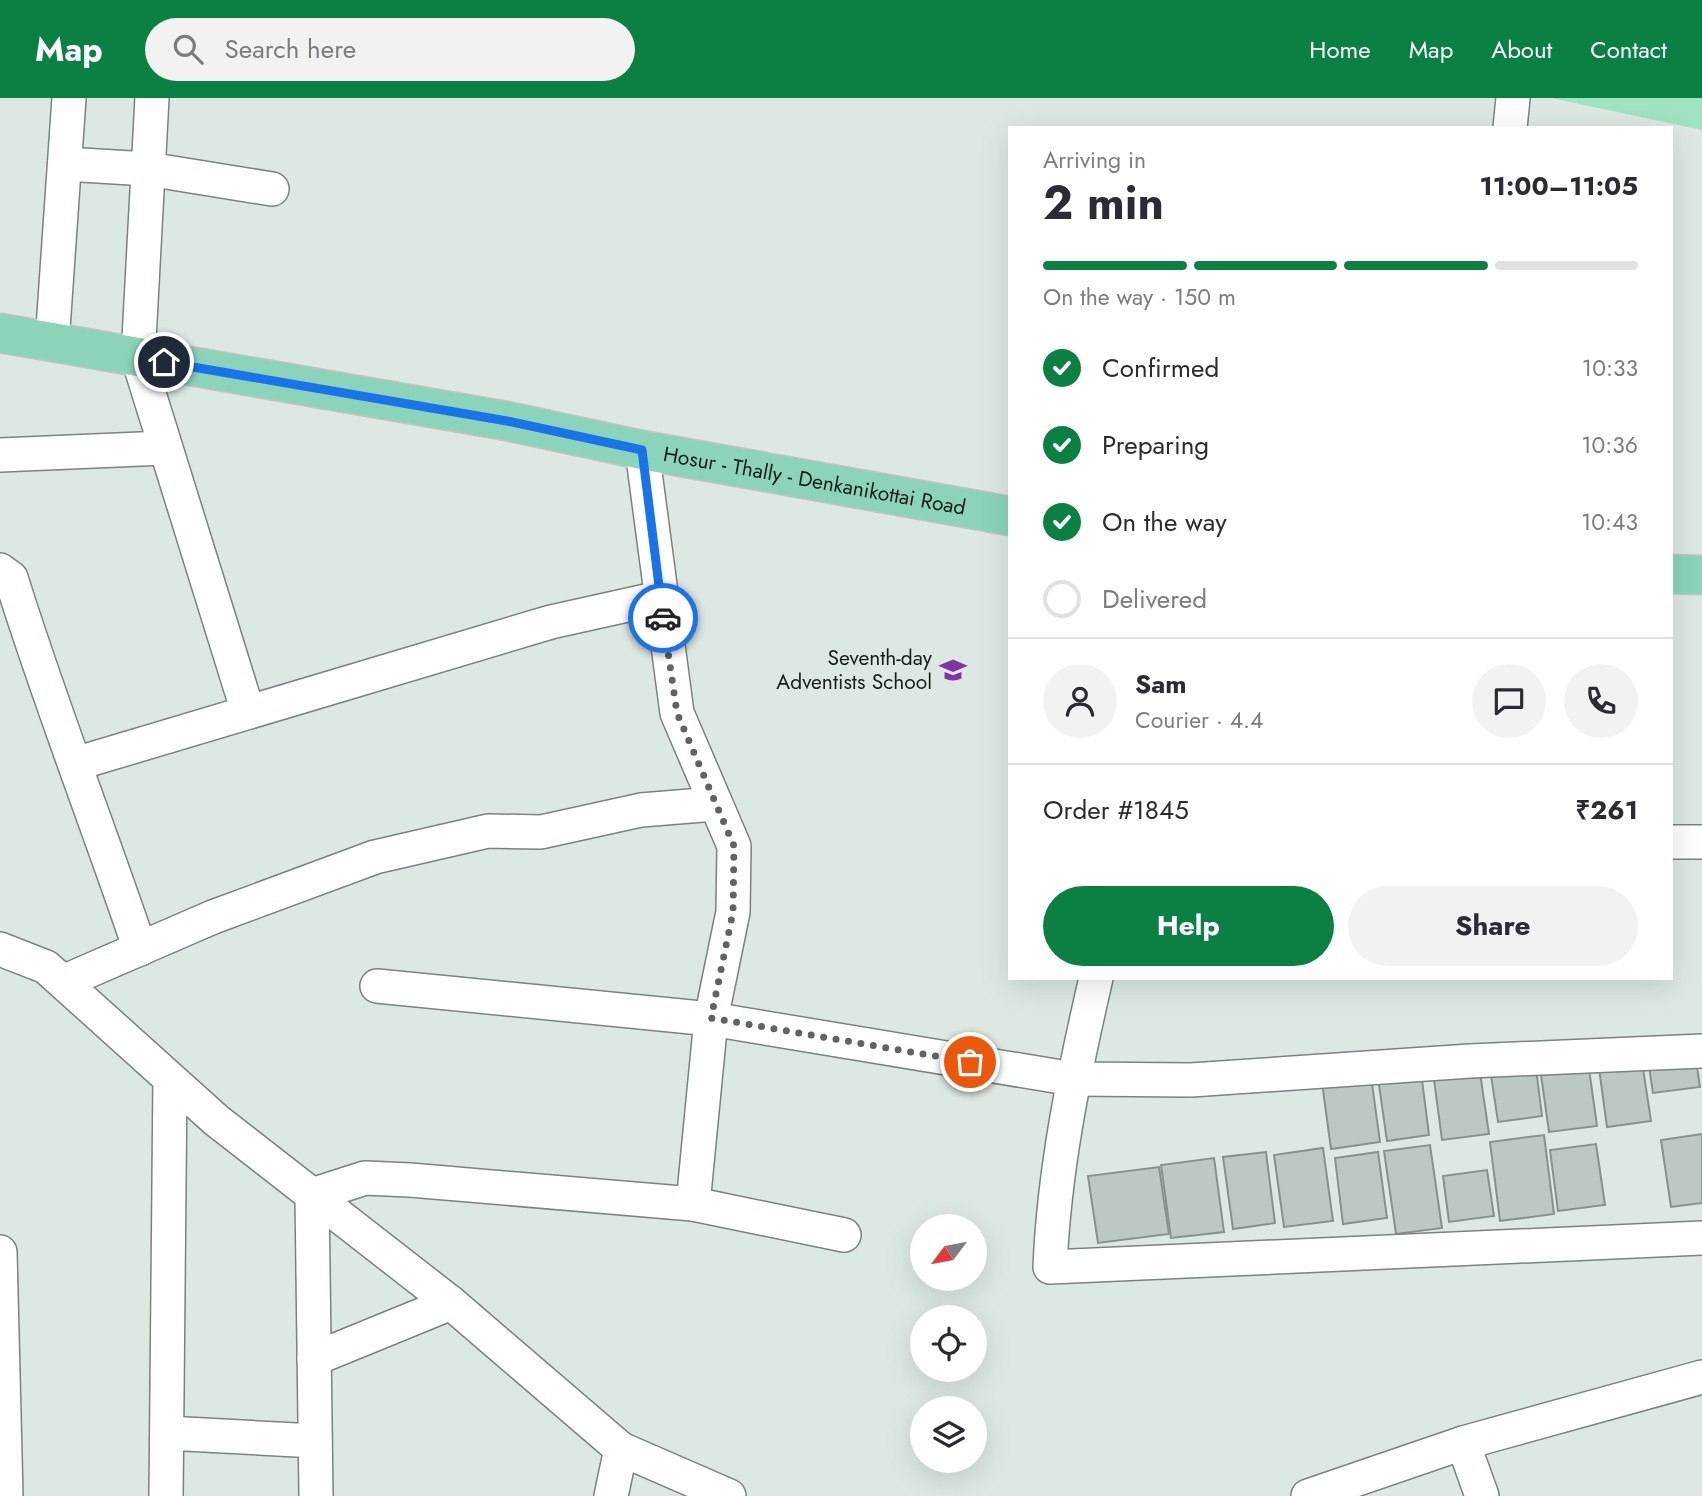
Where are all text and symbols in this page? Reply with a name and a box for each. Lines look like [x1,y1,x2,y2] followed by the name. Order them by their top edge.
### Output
[145,18,635,81] search box
[35,26,103,73] text: Map
[169,30,207,68] icon: search
[225,30,356,68] text: Search here
[1309,32,1371,67] text: Home
[1409,32,1453,67] text: Map
[1491,32,1552,67] text: About
[1590,32,1667,67] text: Contact
[1043,143,1146,177] text: Arriving in
[1480,167,1638,205] text: 11:00–11:05
[1043,170,1164,236] text: 2 min
[1043,280,1236,314] text: On the way · 150 m
[134,332,194,392] pin
[145,343,183,381] icon: home
[1043,349,1081,387] icon: check
[1102,349,1219,387] text: Confirmed
[1582,351,1638,385] text: 10:33
[1043,426,1081,464] icon: check
[1102,426,1209,464] text: Preparing
[1581,428,1638,462] text: 10:36
[661,439,968,523] street label: Hosur - Thally - Denkanikottai Road
[1043,503,1081,541] icon: check
[1102,503,1227,541] text: On the way
[1581,505,1638,539] text: 10:43
[1102,580,1207,618] text: Delivered
[628,583,698,653] courier
[644,599,682,637] icon: car
[776,643,933,697] place label: Seventh-day Adventists School
[938,655,968,685] school or university icon: Seventh-day Adventists School
[1043,664,1117,738] button: person
[1472,664,1546,738] button: chat
[1564,664,1638,738] button: phone
[1135,665,1187,703] text: Sam
[1135,703,1263,737] text: Courier · 4.4
[1043,791,1189,829] text: Order #1845
[1575,791,1638,829] text: ₹261
[1043,886,1334,966] button: Help
[1348,886,1638,966] button: Share
[940,1032,1000,1092] pin
[951,1043,989,1081] icon: bag
[910,1214,987,1292] north arrow
[910,1214,987,1473] map controls
[910,1305,987,1382] button: locate
[910,1396,987,1473] button: layers

